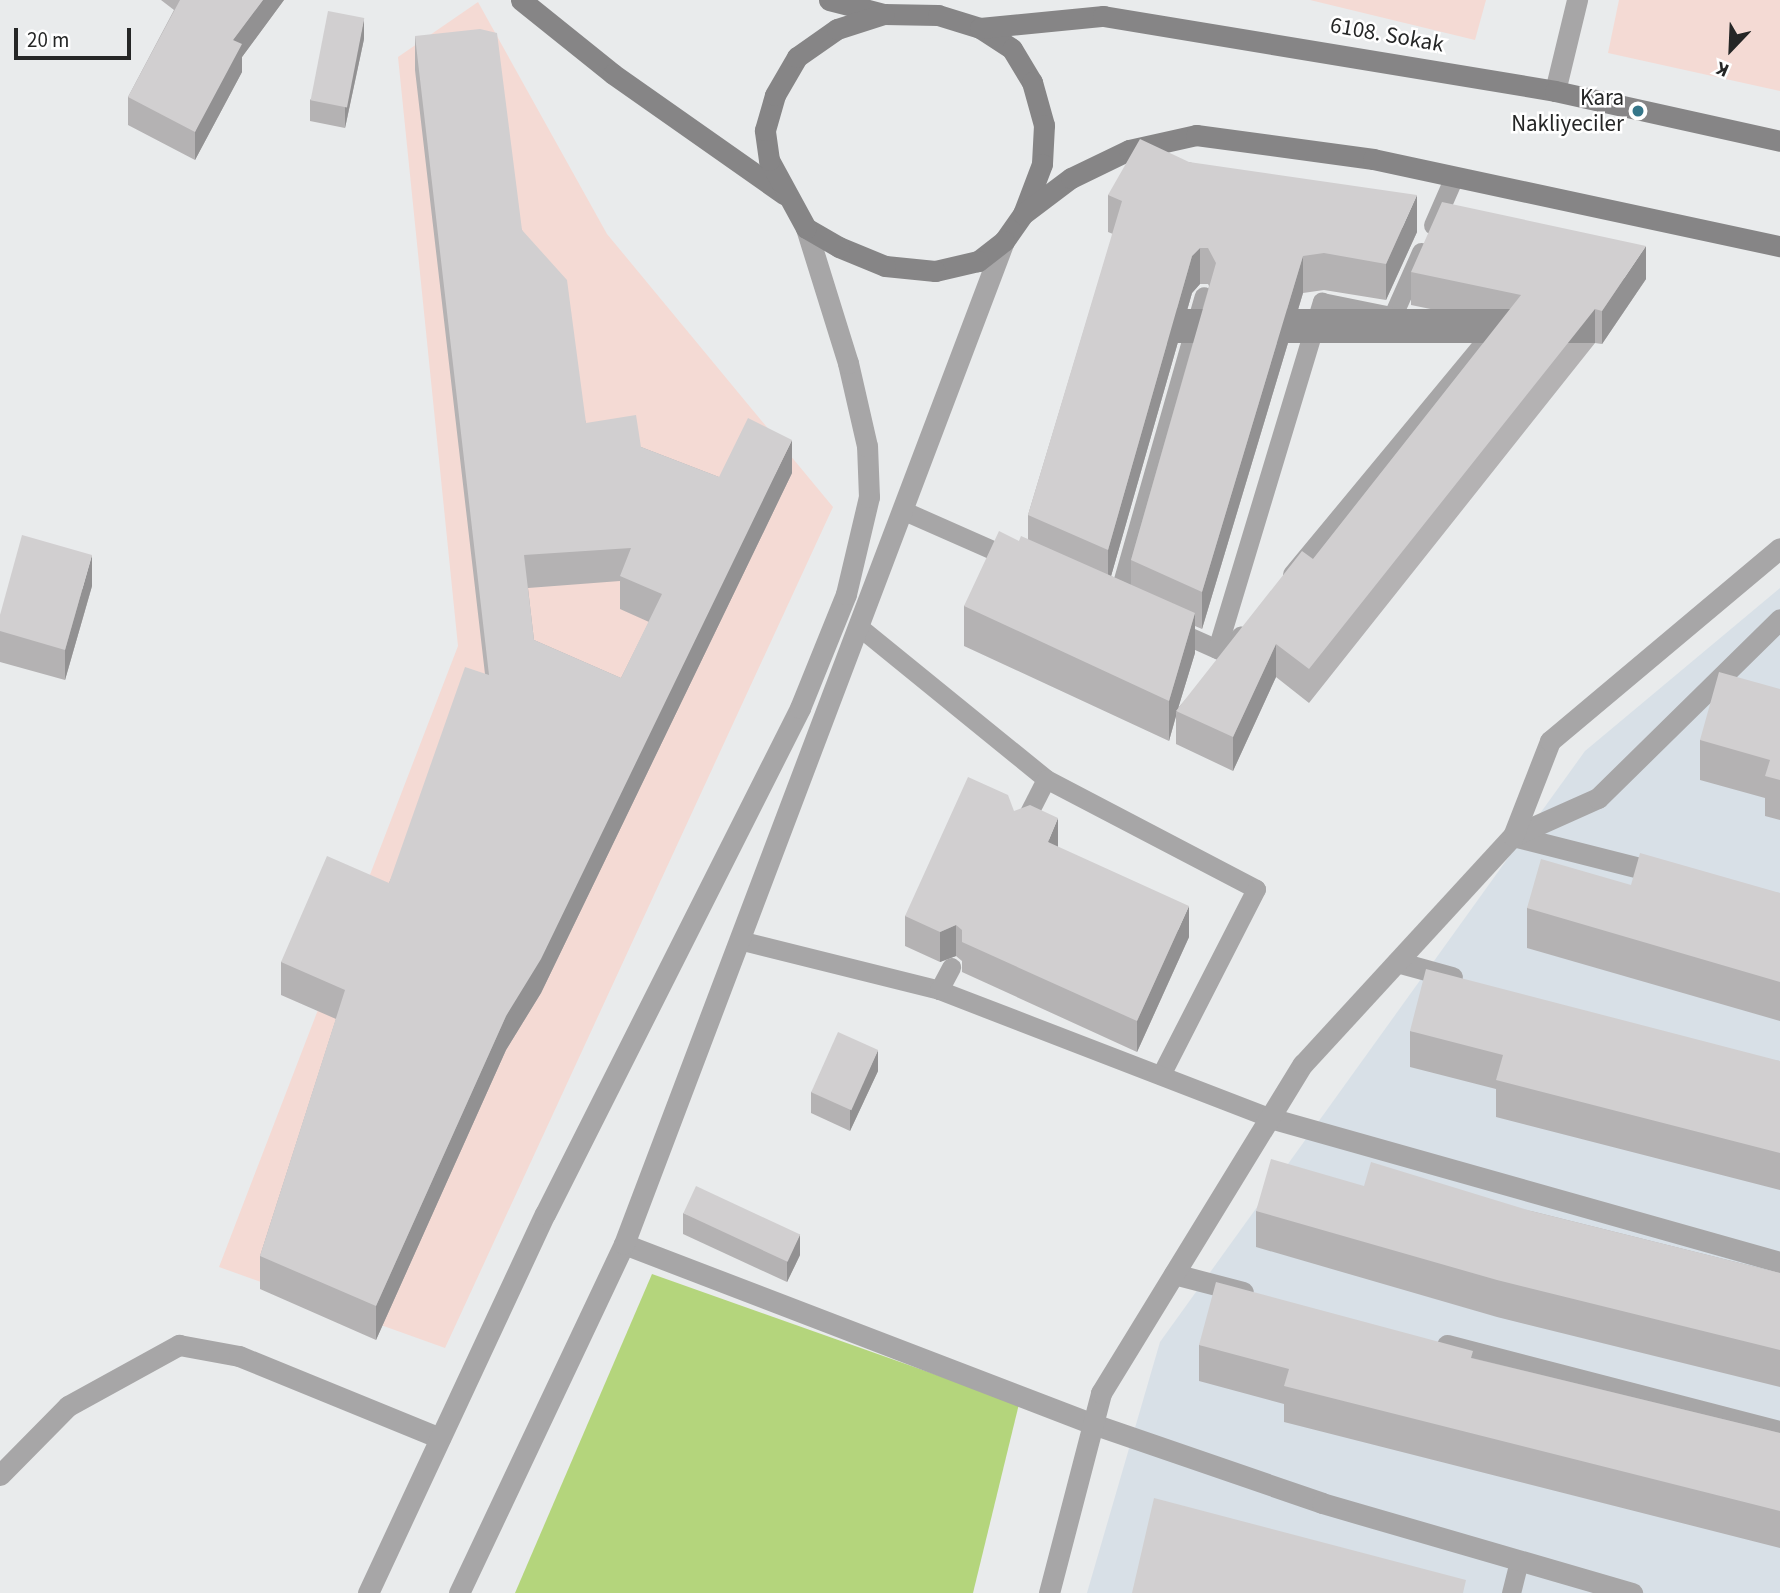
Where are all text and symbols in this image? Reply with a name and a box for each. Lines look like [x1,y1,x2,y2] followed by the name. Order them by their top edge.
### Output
[1328,11,1446,59] street label: 6108. Sokak
[18,14,135,58] scale bar
[1696,14,1766,84] north arrow
[27,25,69,55] text: 20 m
[1712,54,1733,84] text: K
[1511,84,1624,138] place label: Kara Nakliyeciler
[1630,103,1646,119] marker: Kara Nakliyeciler

